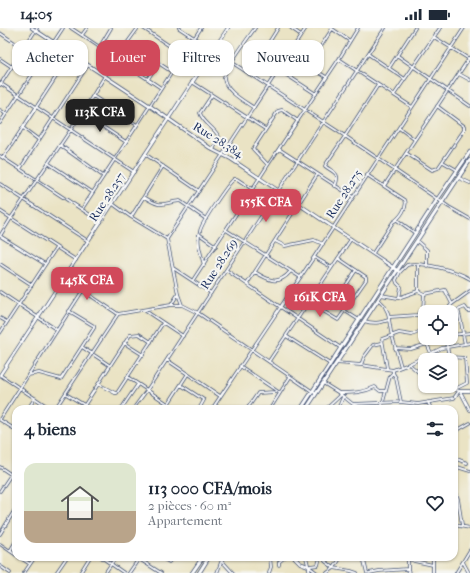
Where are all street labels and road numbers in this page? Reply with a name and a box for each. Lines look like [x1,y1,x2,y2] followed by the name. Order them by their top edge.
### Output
[190,119,246,161] street label: Rue 28.384
[323,167,365,221] street label: Rue 28.275
[86,170,128,224] street label: Rue 28.257
[198,236,240,292] street label: Rue 28.269

